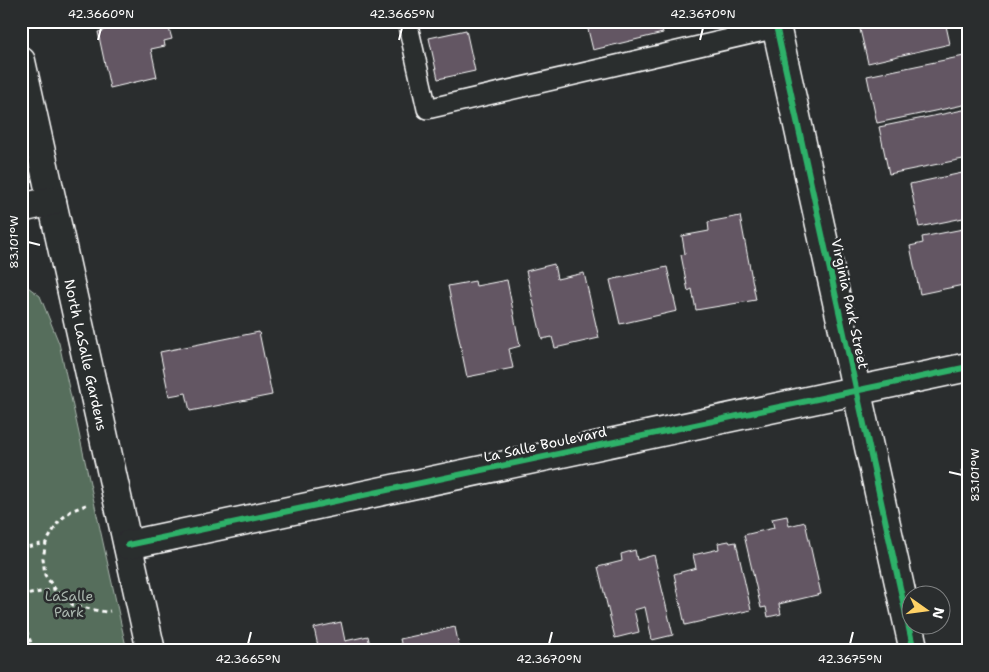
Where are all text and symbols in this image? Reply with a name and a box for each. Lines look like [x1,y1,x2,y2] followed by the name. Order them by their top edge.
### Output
[68,6,134,22] text: 42.3660°N
[369,6,435,22] text: 42.3665°N
[670,6,736,22] text: 42.3670°N
[6,215,22,269] text: 83.101°W
[827,237,873,371] street label: Virginia Park Street
[60,277,111,433] street label: North LaSalle Gardens
[482,422,608,466] street label: La Salle Boulevard
[967,448,983,502] text: 83.101°W
[902,584,952,634] north arrow
[45,587,93,621] park label: LaSalle Park
[929,606,949,621] text: N
[215,651,281,667] text: 42.3665°N
[516,651,582,667] text: 42.3670°N
[818,651,882,667] text: 42.3675°N

